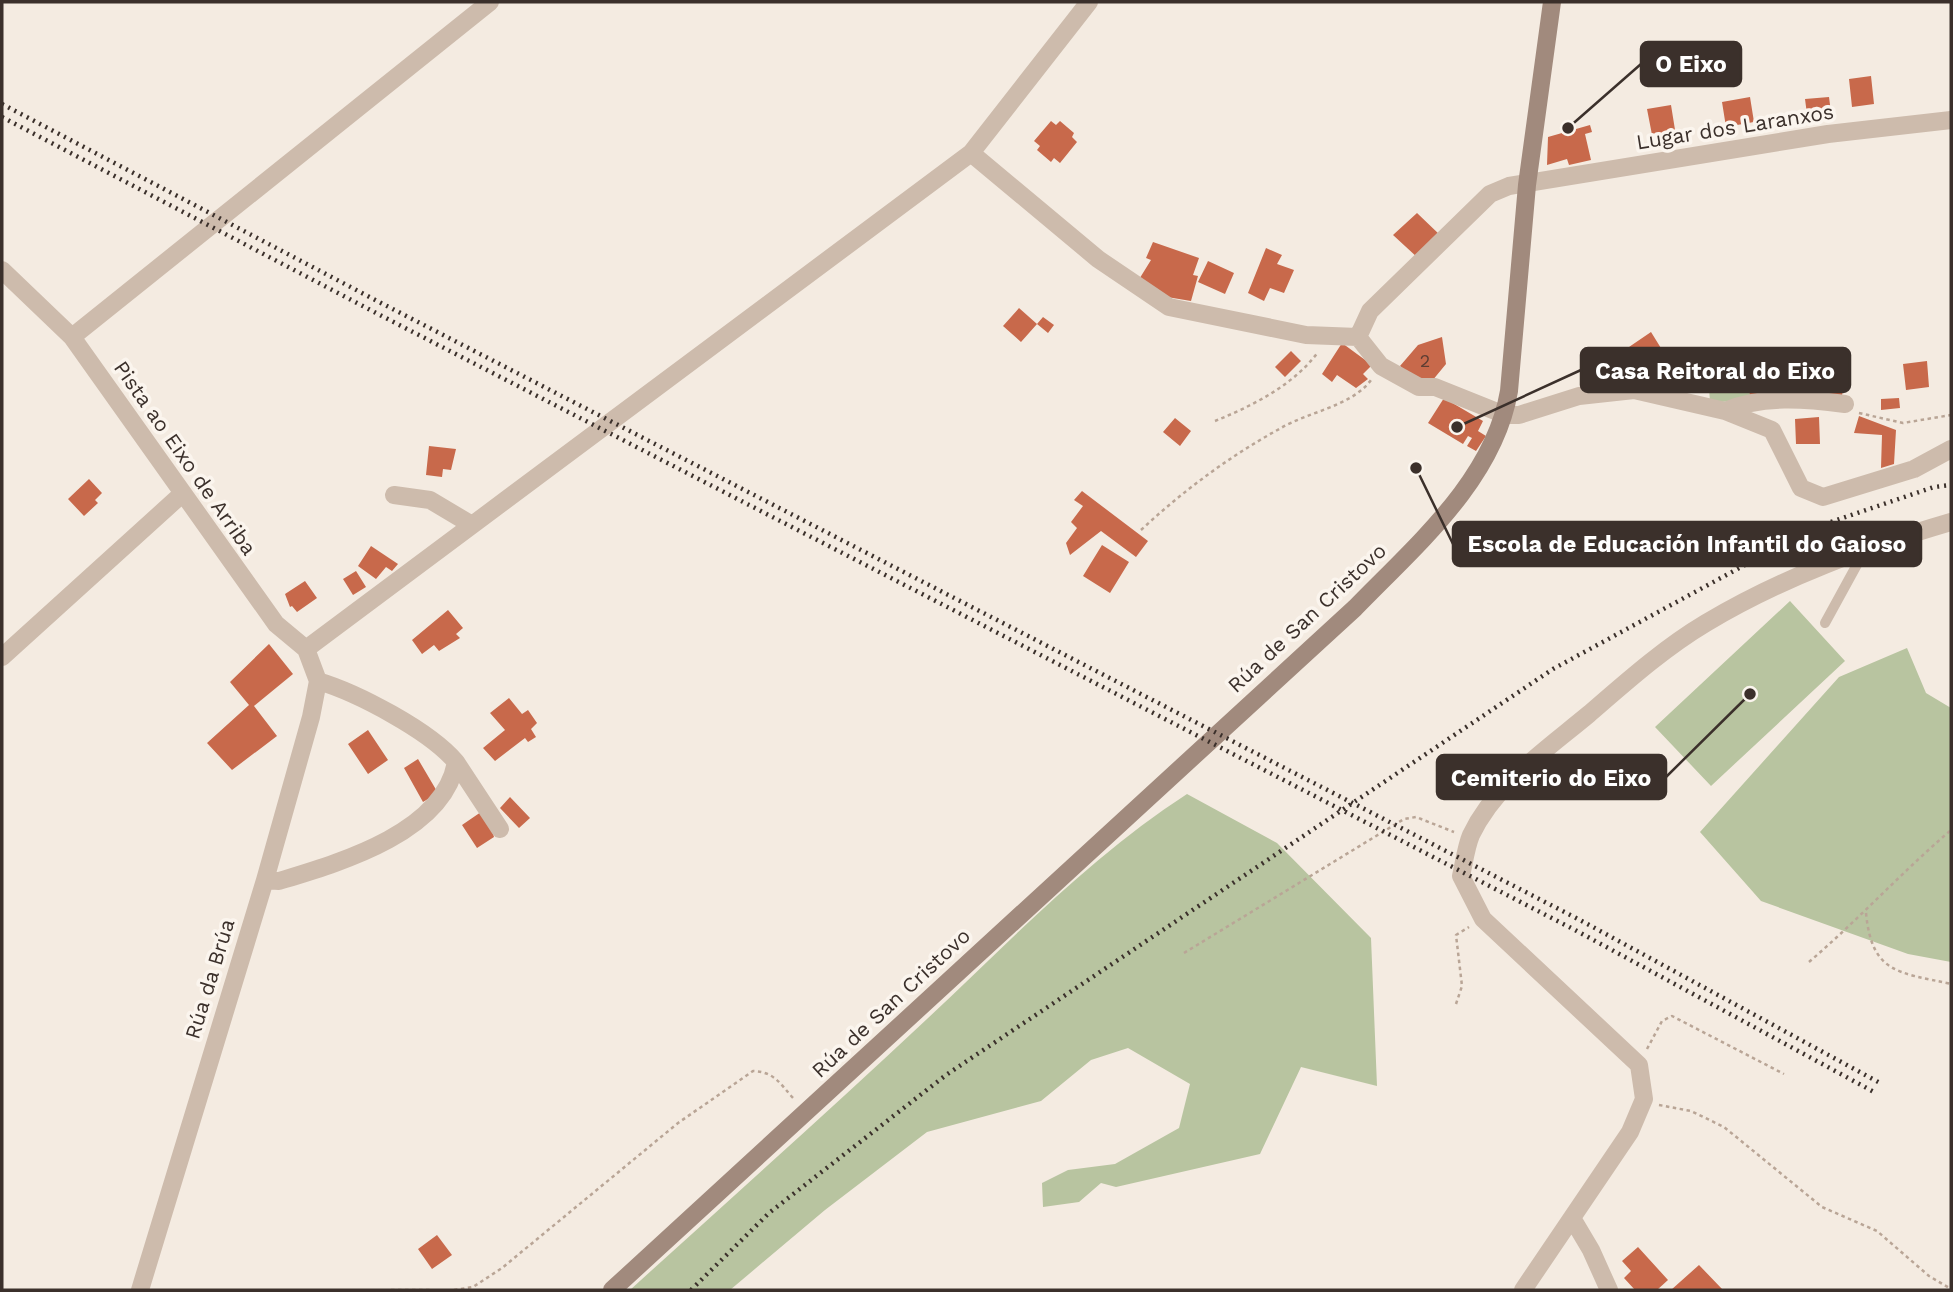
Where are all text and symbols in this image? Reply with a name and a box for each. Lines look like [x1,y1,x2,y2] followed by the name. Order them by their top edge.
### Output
[1641,42,1741,86] callout: O Eixo
[1655,51,1727,78] text: O Eixo
[1634,99,1835,154] street label: Lugar dos Laranxos
[1581,348,1850,392] callout: Casa Reitoral do Eixo
[1420,350,1430,371] house number: 2
[109,356,262,560] street label: Pista ao Eixo de Arriba
[1595,358,1835,385] text: Casa Reitoral do Eixo
[1453,522,1921,566] callout: Escola de Educación Infantil do Gaioso
[1468,531,1906,558] text: Escola de Educación Infantil do Gaioso
[1222,538,1391,698] street label: Rúa de San Cristovo
[1437,755,1666,799] callout: Cemiterio do Eixo
[1451,765,1651,792] text: Cemiterio do Eixo
[179,916,240,1042] street label: Rúa da Brúa
[806,923,975,1083] street label: Rúa de San Cristovo

